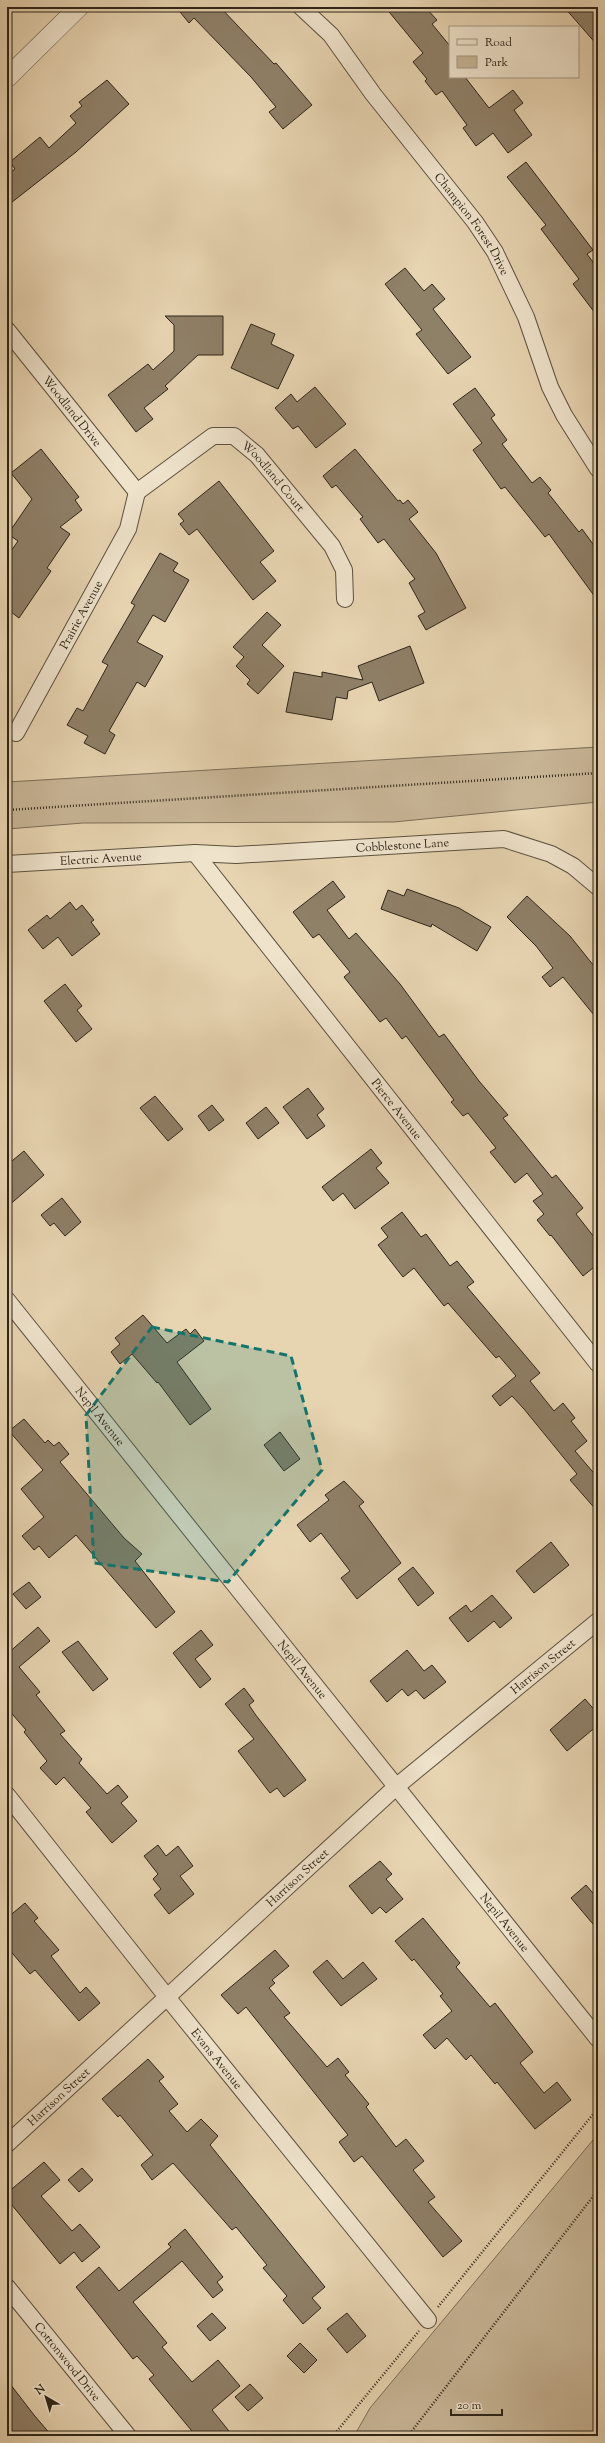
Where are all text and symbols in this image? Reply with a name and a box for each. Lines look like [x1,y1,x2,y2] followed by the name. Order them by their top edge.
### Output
[449,26,579,78] legend
[485,34,512,52] text: Road
[485,54,508,72] text: Park
[429,169,513,279] street label: Champion Forest Drive
[37,372,106,451] street label: Woodland Drive
[237,438,308,516] street label: Woodland Court
[56,577,108,653] street label: Prairie Avenue
[355,834,450,858] street label: Cobblestone Lane
[60,848,143,871] street label: Electric Avenue
[366,1075,426,1144] street label: Pierce Avenue
[70,1384,129,1451] street label: Nepil Avenue
[507,1635,580,1699] street label: Harrison Street
[272,1637,331,1704] street label: Nepil Avenue
[263,1845,333,1912] street label: Harrison Street
[475,1890,533,1957] street label: Nepil Avenue
[186,2025,246,2094] street label: Evans Avenue
[24,2064,95,2131] street label: Harrison Street
[29,2319,105,2406] street label: Cottonwood Drive
[26,2377,66,2417] north arrow
[31,2381,49,2400] text: N
[451,2391,502,2417] scale bar
[457,2397,482,2415] text: 20 m

